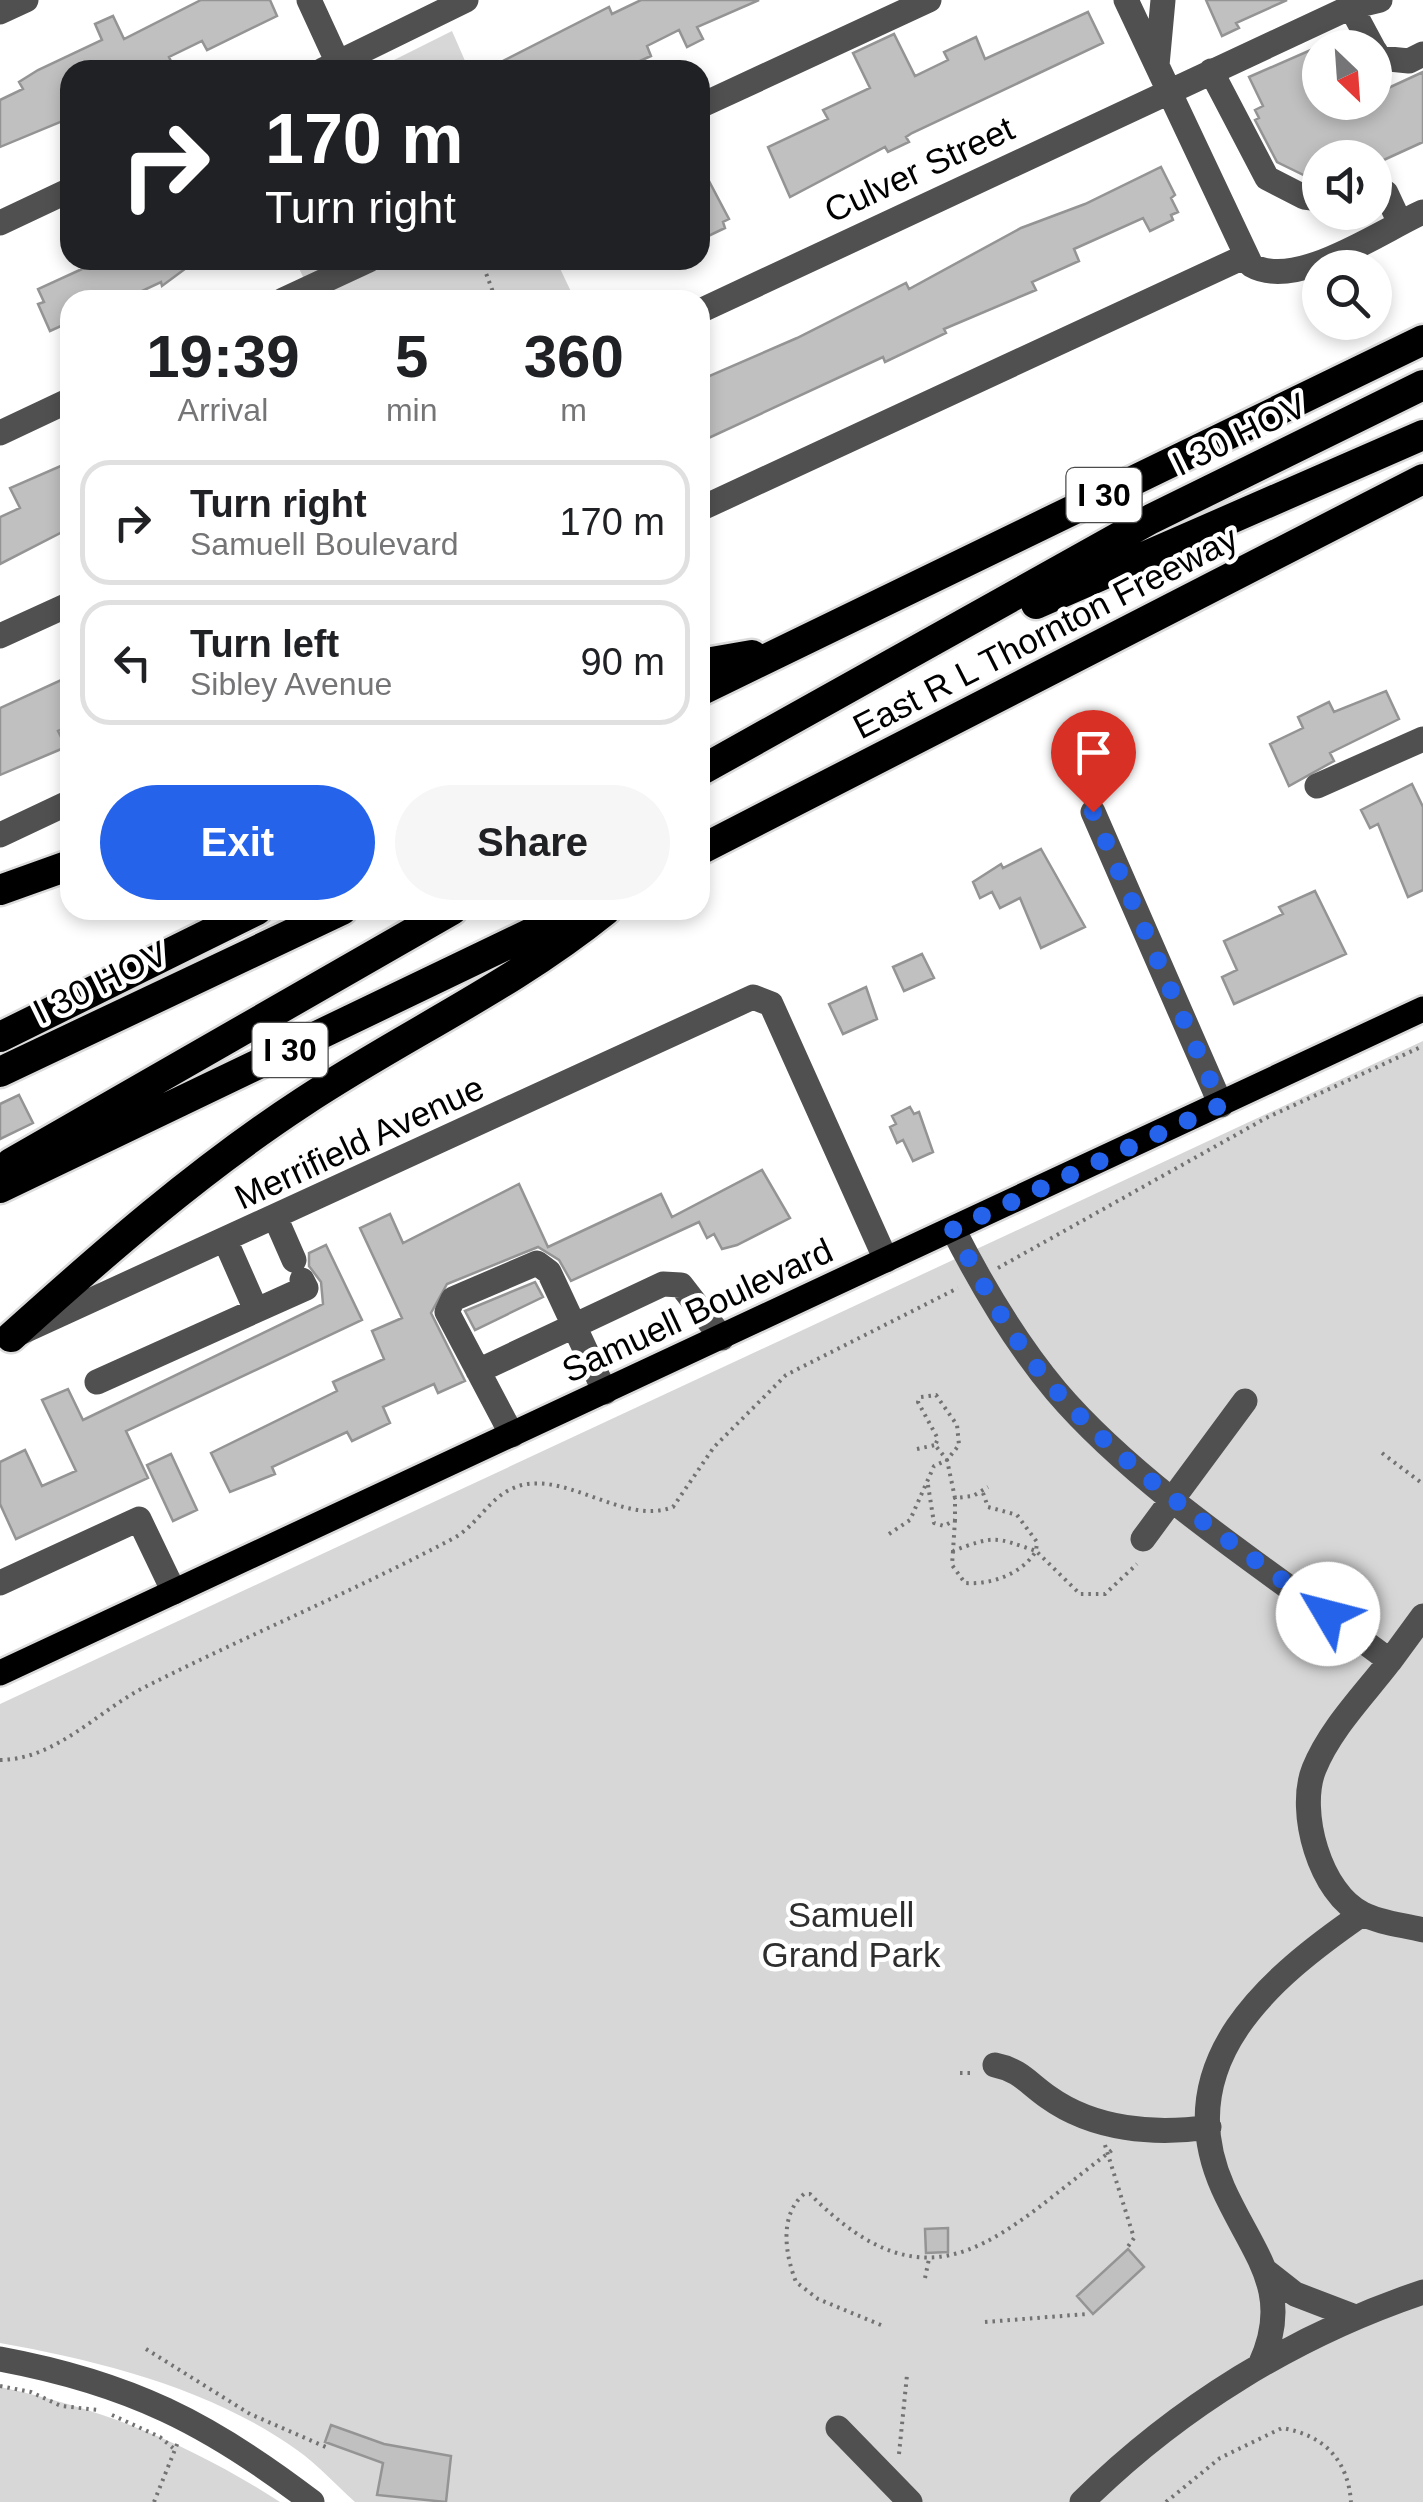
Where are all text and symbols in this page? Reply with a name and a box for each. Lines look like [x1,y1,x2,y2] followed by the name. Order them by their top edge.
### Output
[1302,30,1392,120] north arrow
[1302,30,1392,340] map controls
[100,100,230,230] icon: right
[265,100,463,178] text: 170 m
[818,108,1020,230] street label: Culver Street
[1302,140,1392,230] button: sound
[265,182,456,233] text: Turn right
[1302,250,1392,340] button: search
[146,323,300,390] text: 19:39
[395,323,428,390] text: 5
[524,323,624,390] text: 360
[1166,385,1313,483] street label: I 30 HOV
[178,392,268,428] text: Arrival
[386,392,437,428] text: min
[560,392,587,428] text: m
[1066,468,1142,522] road number: I 30
[190,483,367,525] text: Turn right
[105,495,160,550] icon: right
[559,501,665,543] text: 170 m
[846,518,1244,746] street label: East R L Thornton Freeway
[190,526,459,562] text: Samuell Boulevard
[190,623,339,665] text: Turn left
[105,635,160,690] icon: left
[581,641,665,683] text: 90 m
[190,666,392,702] text: Sibley Avenue
[1051,710,1136,813] pin
[1066,725,1121,780] icon: arrive
[100,785,375,900] button: Exit
[395,785,670,900] button: Share
[27,933,174,1031] street label: I 30 HOV
[252,1023,328,1077] road number: I 30
[229,1067,489,1217] street label: Merrifield Avenue
[556,1230,838,1390] street label: Samuell Boulevard
[1276,1562,1380,1666] position arrow
[762,1895,941,1974] park label: Samuell Grand Park

